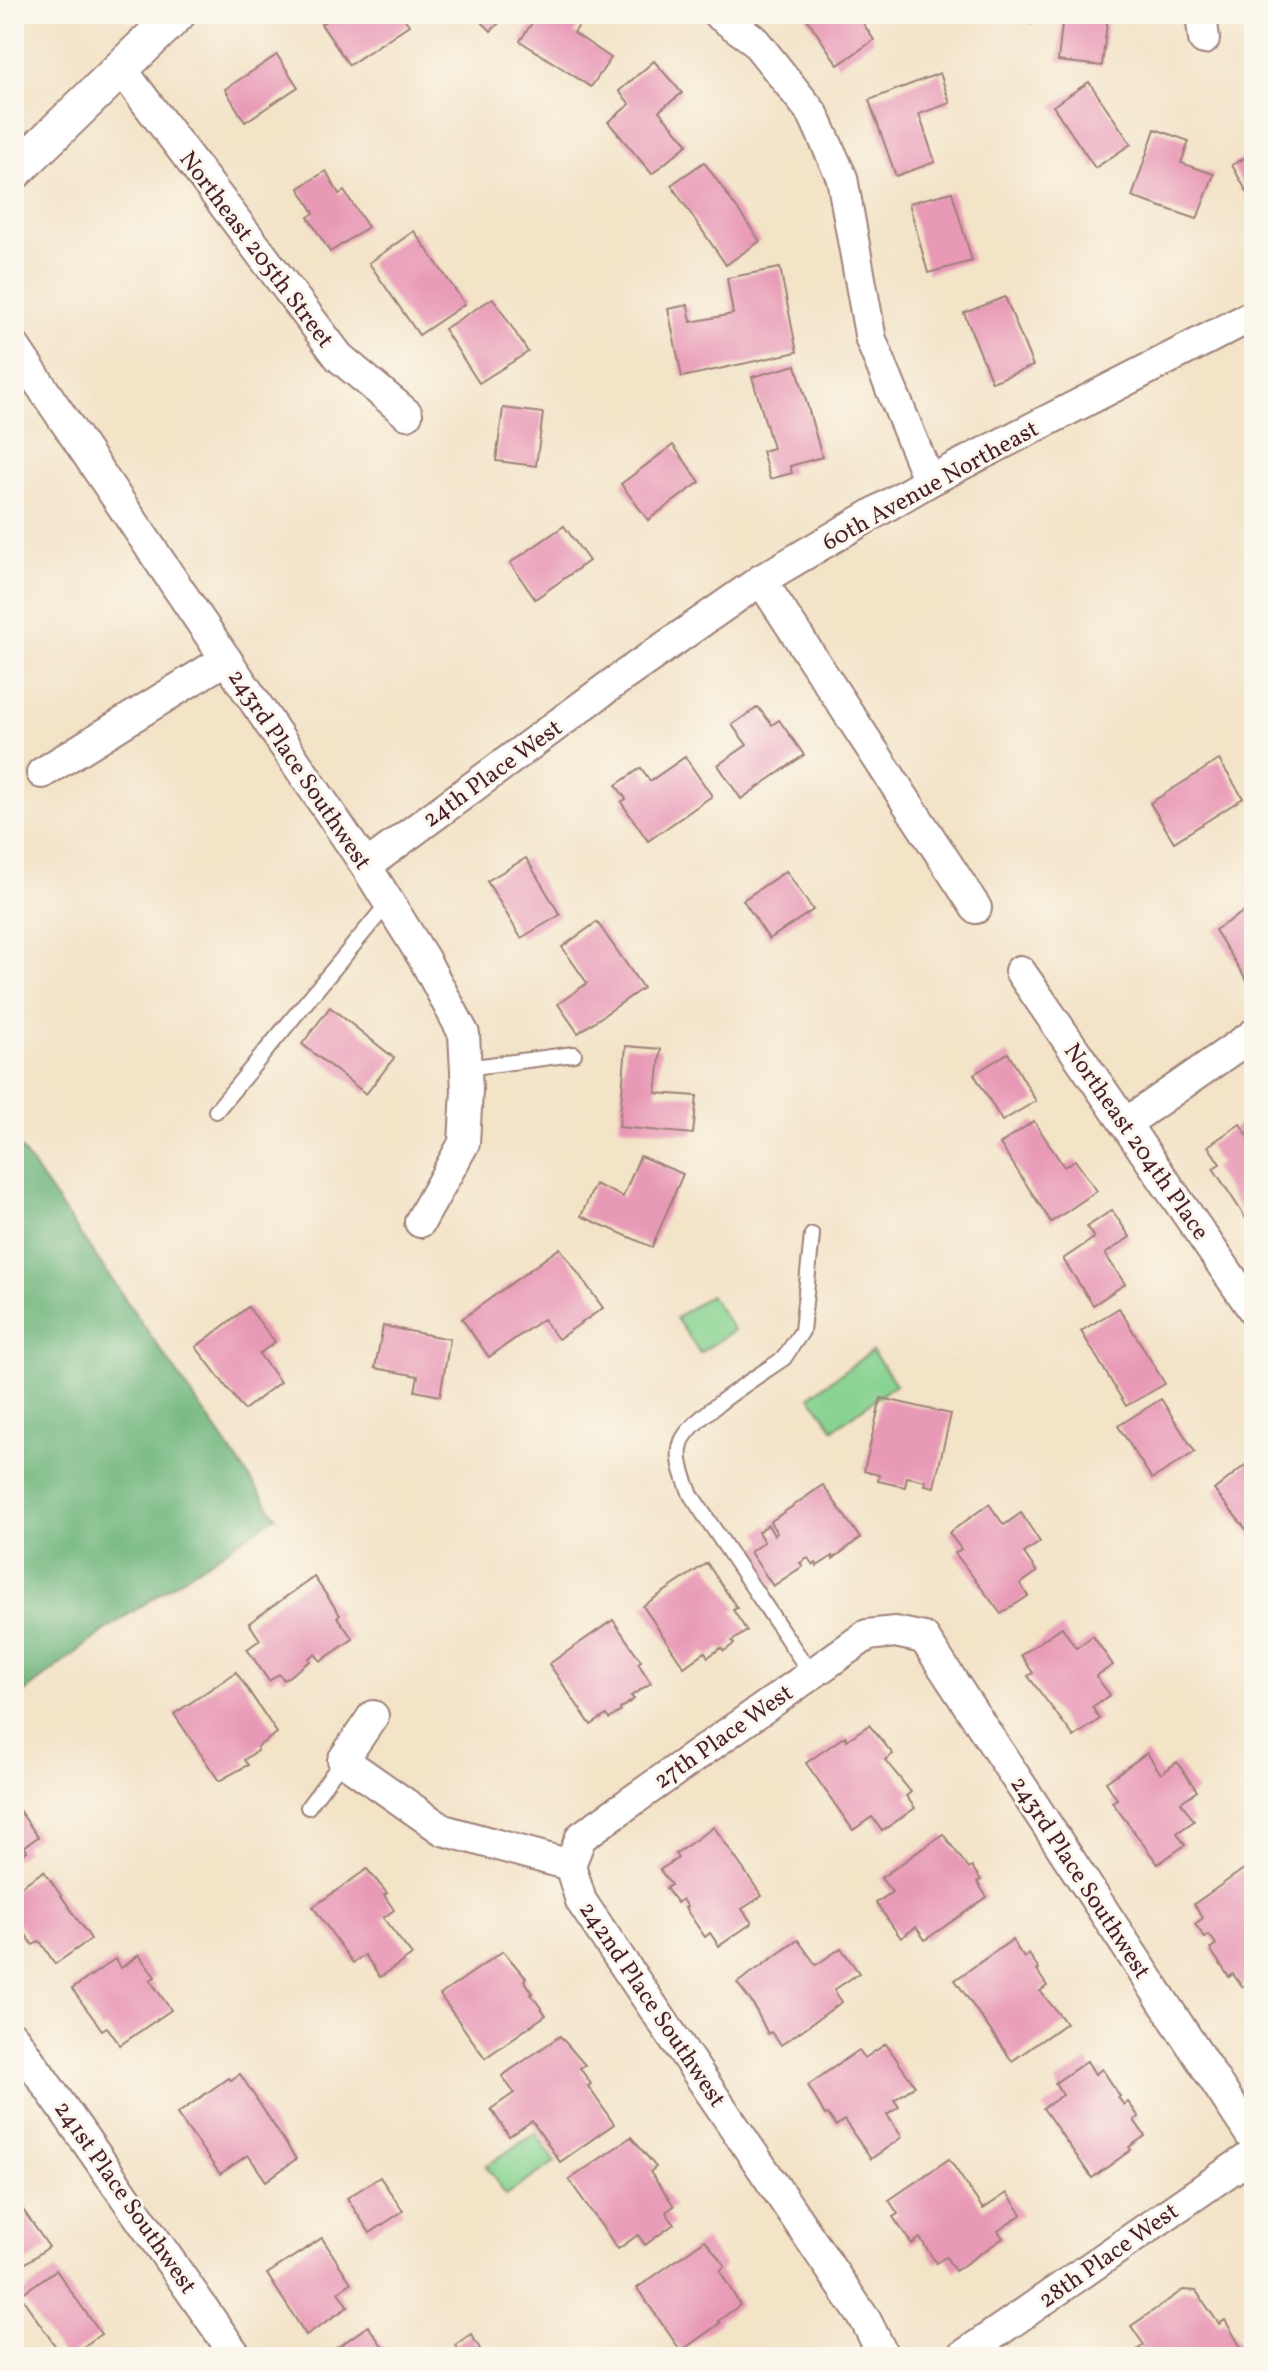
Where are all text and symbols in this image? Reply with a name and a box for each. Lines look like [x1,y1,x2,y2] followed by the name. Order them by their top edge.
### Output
[170,145,341,356] street label: Northeast 205th Street
[817,413,1045,560] street label: 60th Avenue Northeast
[218,663,378,877] street label: 243rd Place Southwest
[416,712,570,837] street label: 24th Place West
[1054,1037,1216,1248] street label: Northeast 204th Place
[648,1677,801,1798] street label: 27th Place West
[1001,1770,1158,1986] street label: 243rd Place Southwest
[570,1895,733,2115] street label: 242nd Place Southwest
[45,2095,204,2302] street label: 241st Place Southwest
[1032,2196,1186,2318] street label: 28th Place West

